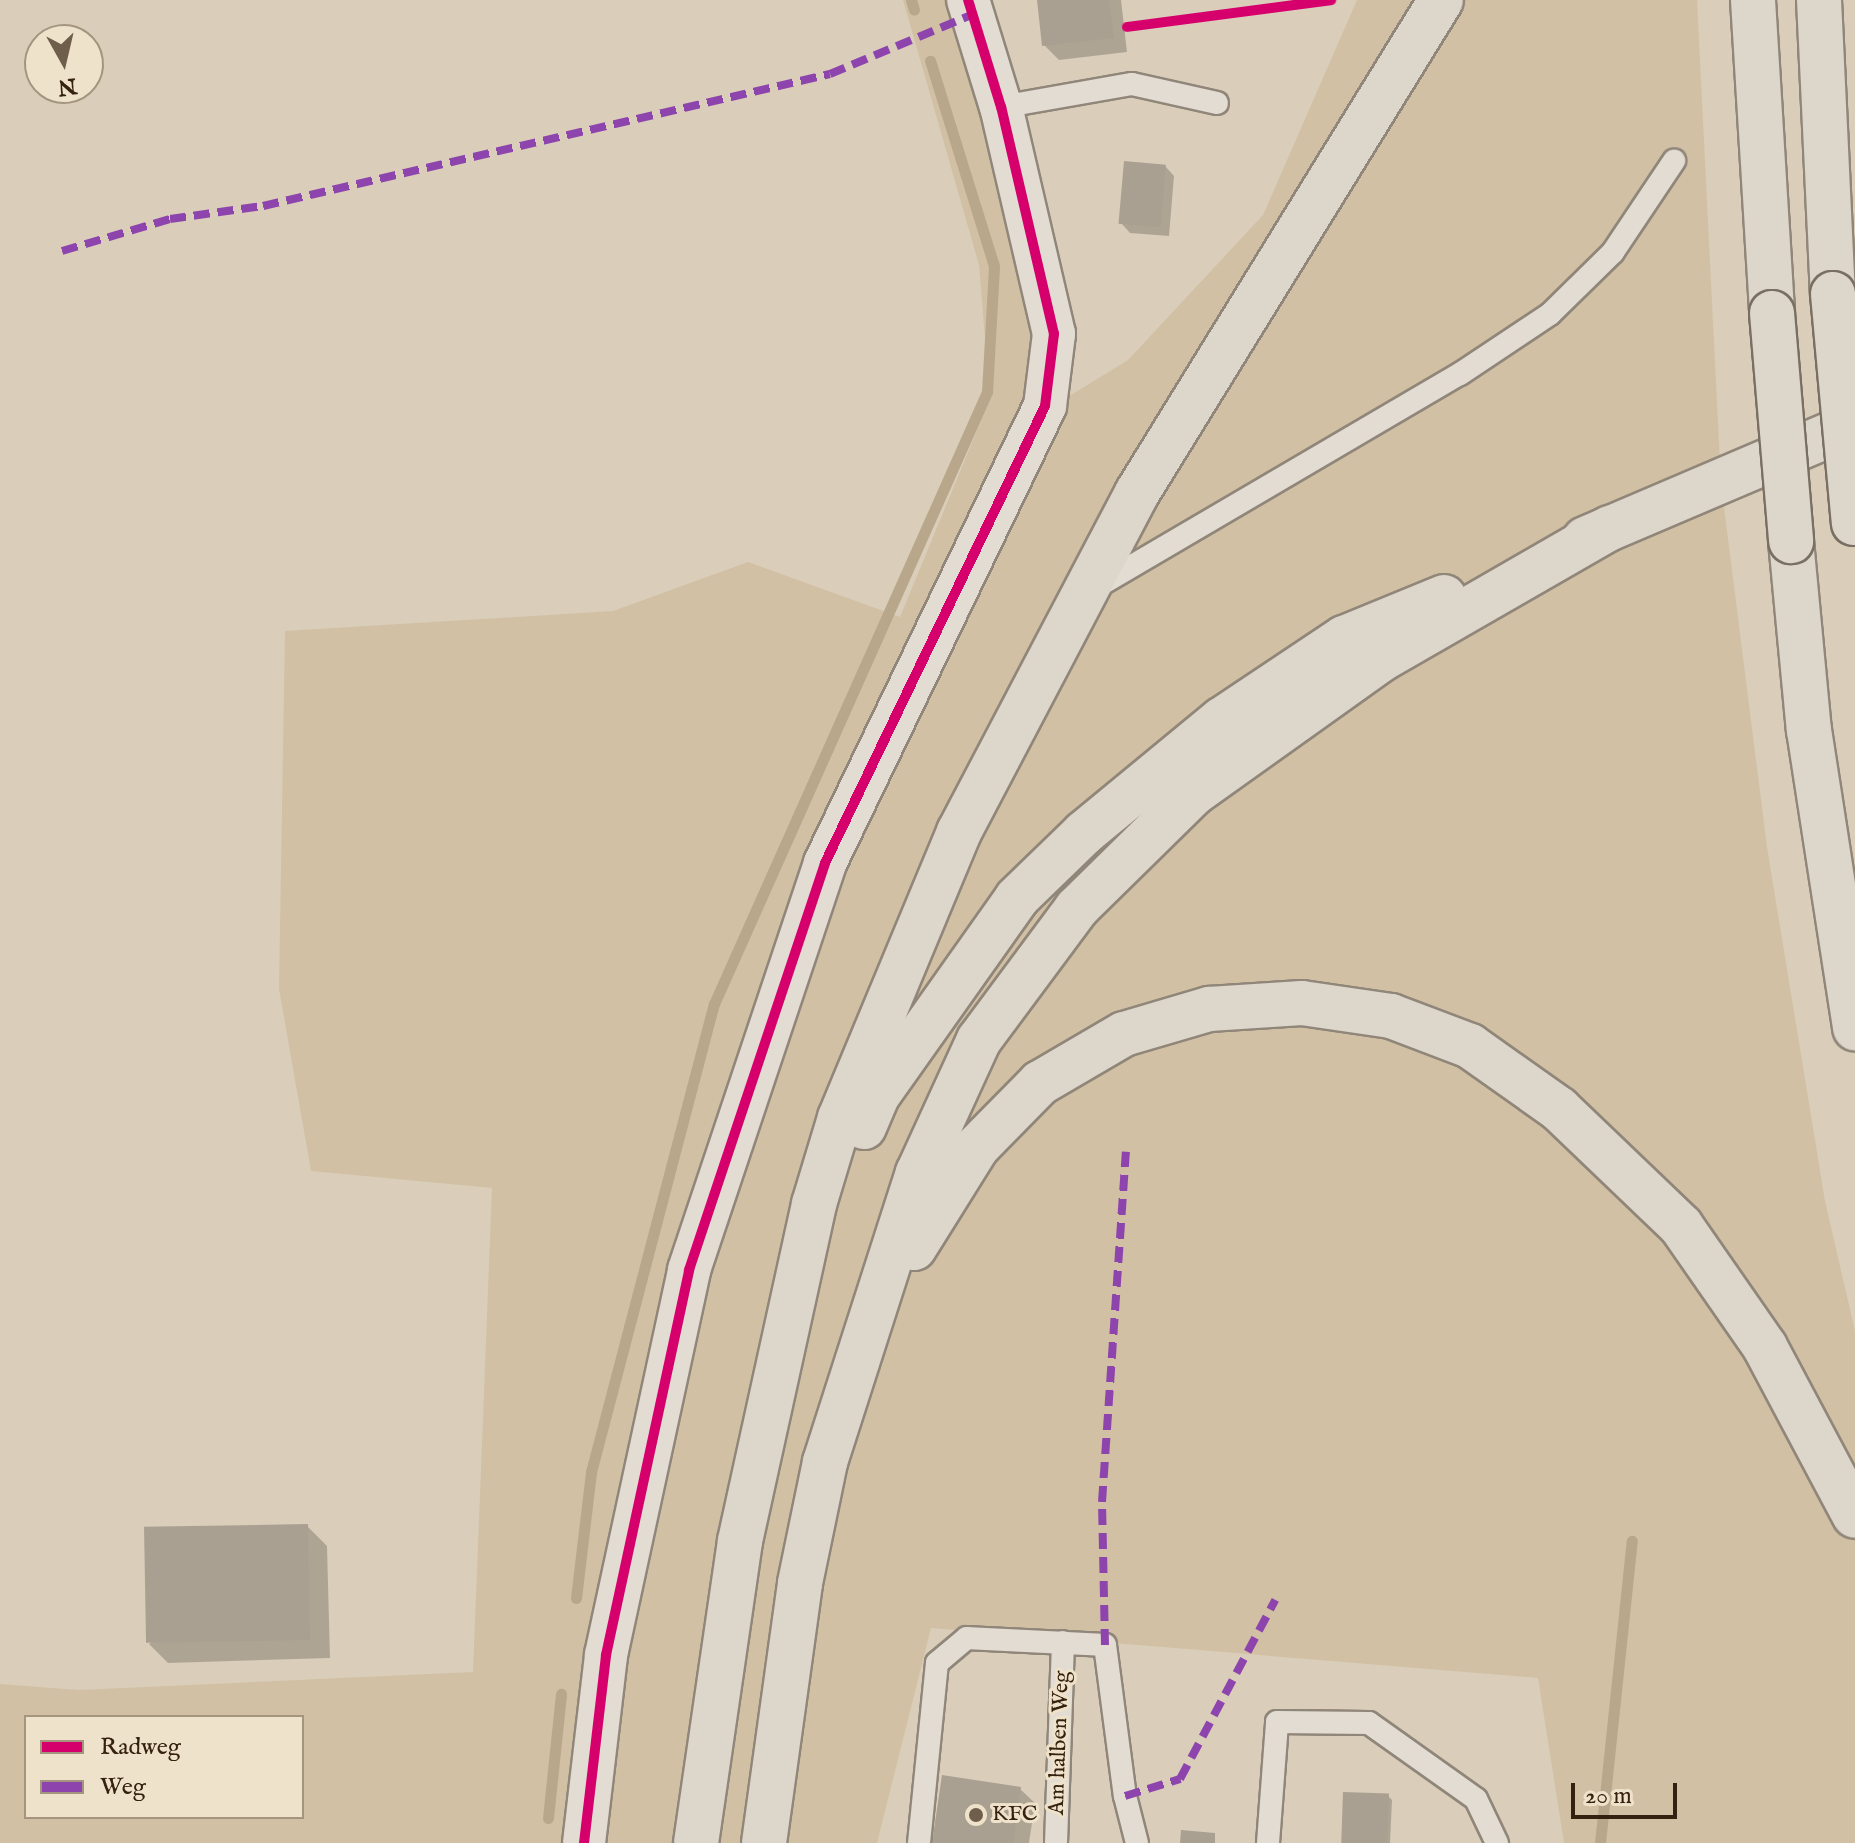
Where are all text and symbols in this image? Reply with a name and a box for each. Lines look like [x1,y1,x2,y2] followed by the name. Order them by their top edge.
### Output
[24,24,104,104] north arrow
[56,71,78,101] text: N
[1044,1670,1076,1816] street label: Am halben Weg
[24,1715,304,1819] legend
[100,1732,181,1763] text: Radweg
[1575,1767,1681,1817] scale bar
[100,1772,146,1803] text: Weg
[1585,1781,1632,1812] text: 20 m
[992,1802,1038,1828] place label: KFC
[967,1806,985,1824] marker: KFC

